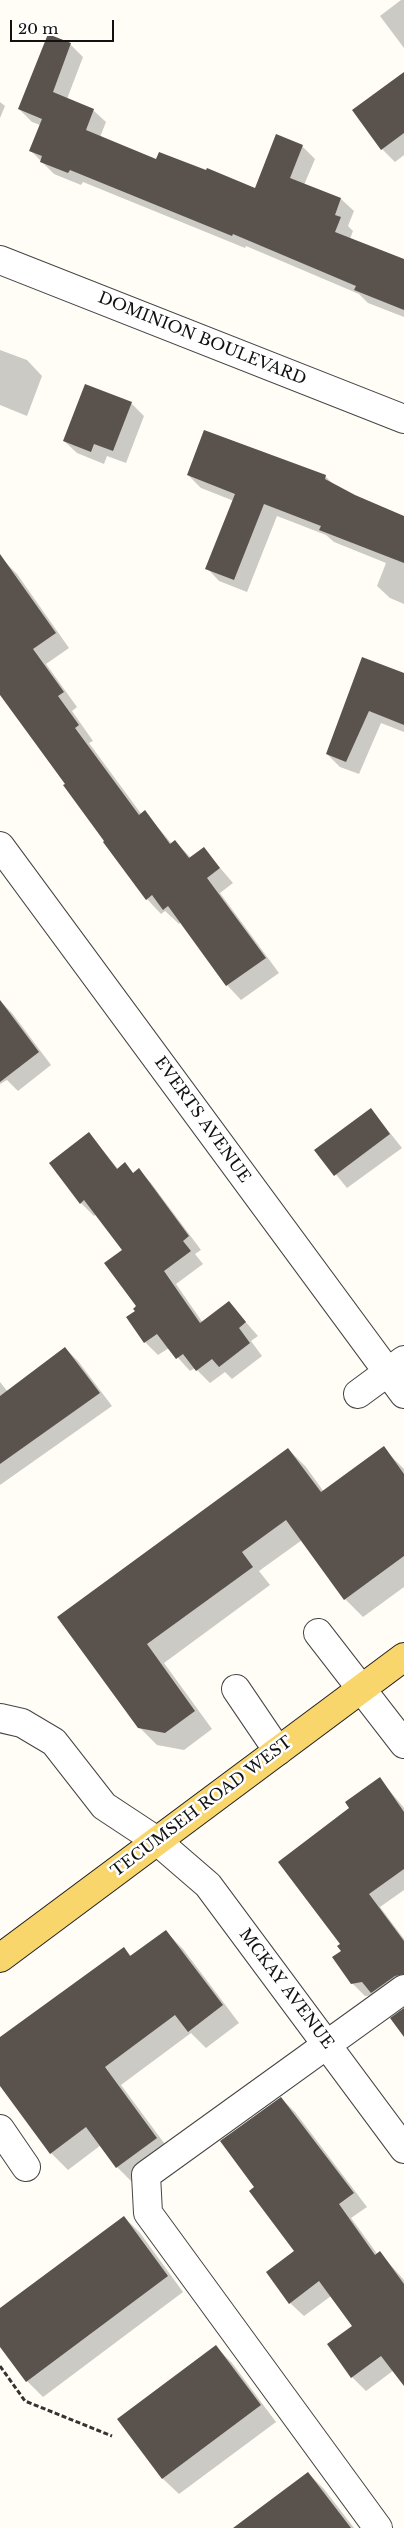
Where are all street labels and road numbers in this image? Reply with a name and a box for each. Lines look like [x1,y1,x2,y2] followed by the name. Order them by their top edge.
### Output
[95,288,309,390] street label: DOMINION BOULEVARD
[150,1053,254,1187] street label: EVERTS AVENUE
[108,1733,296,1881] street label: TECUMSEH ROAD WEST
[235,1925,337,2053] street label: MCKAY AVENUE

